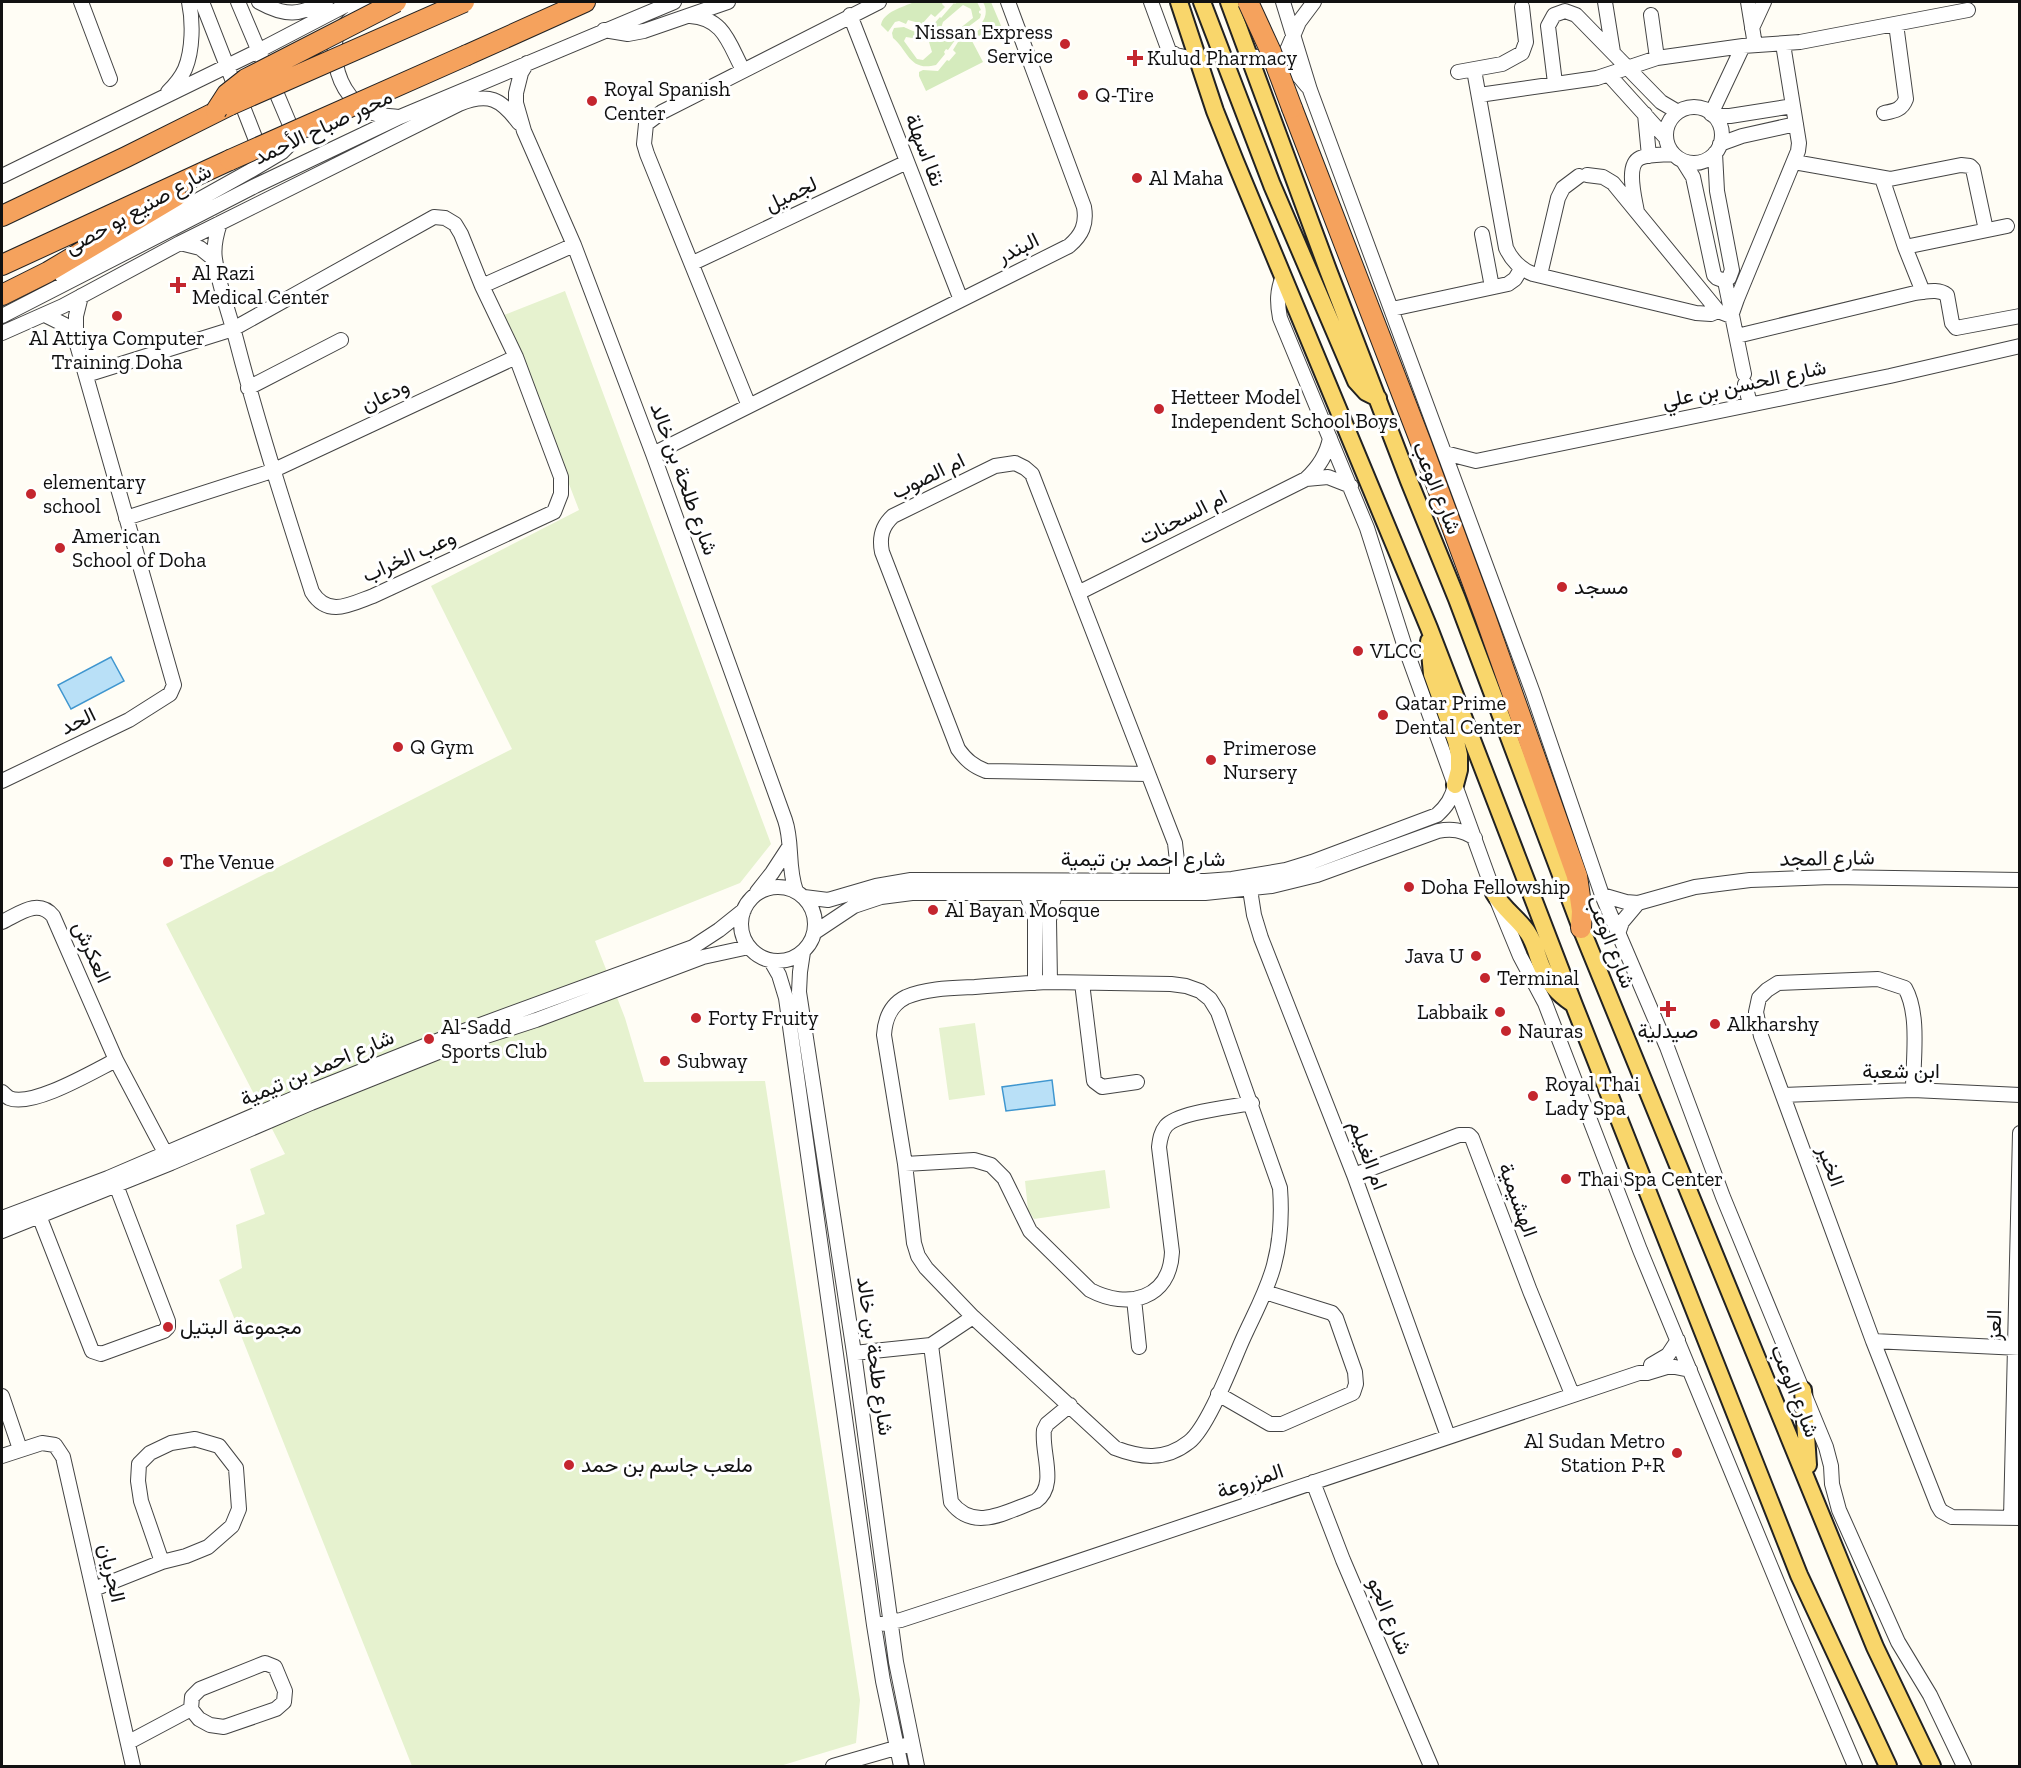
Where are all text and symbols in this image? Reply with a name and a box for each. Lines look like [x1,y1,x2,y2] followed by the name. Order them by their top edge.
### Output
[915,19,1053,68] place label: Nissan Express Service
[1058,37,1072,51] marker: Nissan Express Service
[1147,45,1297,70] place label: Kulud Pharmacy
[1128,51,1142,65] marker: Kulud Pharmacy
[604,76,730,125] place label: Royal Spanish Center
[1095,82,1154,107] place label: Q-Tire
[250,84,397,171] street label: محور صباح الأحمد
[1076,88,1090,102] marker: Q-Tire
[585,94,599,108] marker: Royal Spanish Center
[899,110,951,190] street label: نقا اسهلة
[60,158,216,261] street label: شارع صنيع بو حصى
[1149,165,1223,190] place label: Al Maha
[761,171,821,216] street label: لجميل
[1130,171,1144,185] marker: Al Maha
[992,227,1043,270] street label: البندر
[192,260,329,309] place label: Al Razi Medical Center
[169,276,187,294] marker: Al Razi Medical Center
[110,309,124,323] marker: Al Attiya Computer Training Doha
[29,325,205,374] place label: Al Attiya Computer Training Doha
[1659,354,1829,418] street label: شارع الحسن بن علي
[357,373,413,417] street label: ودعان
[1171,384,1398,433] place label: Hetteer Model Independent School Boys
[643,399,724,559] street label: شارع طلحة بن خالد
[1152,402,1166,416] marker: Hetteer Model Independent School Boys
[1406,438,1467,539] street label: شارع الوعب
[887,447,970,506] street label: ام الصوب
[43,469,146,518] place label: elementary school
[1134,484,1232,551] street label: ام السحنات
[24,487,38,501] marker: elementary school
[72,523,206,572] place label: American School of Doha
[358,524,460,588] street label: وعب الخراب
[53,541,67,555] marker: American School of Doha
[1574,574,1628,599] place label: مسجد
[1555,580,1569,594] marker: مسجد
[1369,638,1422,663] place label: VLCC
[1351,644,1365,658] marker: VLCC
[1395,690,1522,739] place label: Qatar Prime Dental Center
[56,701,100,740] street label: الحد
[1376,708,1390,722] marker: Qatar Prime Dental Center
[410,734,474,759] place label: Q Gym
[1223,735,1317,784] place label: Primerose Nursery
[391,740,405,754] marker: Q Gym
[1204,753,1218,767] marker: Primerose Nursery
[1779,844,1875,873] street label: شارع المجد
[1061,846,1225,873] street label: شارع احمد بن تيمية
[180,849,275,874] place label: The Venue
[161,855,175,869] marker: The Venue
[1421,874,1570,899] place label: Doha Fellowship
[1402,880,1416,894] marker: Doha Fellowship
[1580,892,1641,993] street label: شارع الوعب
[945,897,1100,922] place label: Al Bayan Mosque
[926,903,940,917] marker: Al Bayan Mosque
[67,917,117,987] street label: العكرش
[1405,943,1464,968] place label: Java U
[1469,949,1483,963] marker: Java U
[1497,965,1580,990] place label: Terminal
[1478,971,1492,985] marker: Terminal
[1417,999,1488,1024] place label: Labbaik
[1661,1002,1675,1016] marker: صيدلية
[708,1005,819,1030] place label: Forty Fruity
[1493,1005,1507,1019] marker: Labbaik
[689,1011,703,1025] marker: Forty Fruity
[1727,1011,1819,1036] place label: Alkharshy
[441,1014,547,1063] place label: Al-Sadd Sports Club
[1708,1017,1722,1031] marker: Alkharshy
[1518,1018,1583,1043] place label: Nauras
[1638,1018,1698,1043] place label: صيدلية
[236,1024,398,1113] street label: شارع احمد بن تيمية
[1499,1024,1513,1038] marker: Nauras
[422,1032,436,1046] marker: Al-Sadd Sports Club
[677,1048,748,1073] place label: Subway
[658,1054,672,1068] marker: Subway
[1862,1058,1940,1083] street label: ابن شعبة
[1545,1071,1640,1120] place label: Royal Thai Lady Spa
[1526,1089,1540,1103] marker: Royal Thai Lady Spa
[1342,1116,1393,1194] street label: ام الغيلم
[1811,1141,1850,1190] street label: الخير
[1493,1159,1543,1241] street label: الهشيمية
[1578,1166,1723,1191] place label: Thai Spa Center
[1559,1172,1573,1186] marker: Thai Spa Center
[850,1275,899,1437] street label: شارع طلحة بن خالد
[1981,1309,2007,1342] street label: العز
[180,1314,302,1340] place label: مجموعة البتيل
[161,1320,175,1334] marker: مجموعة البتيل
[1764,1341,1825,1442] street label: شارع الوعب
[1524,1428,1665,1477] place label: Al Sudan Metro Station P+R
[1670,1446,1684,1460] marker: Al Sudan Metro Station P+R
[581,1452,753,1479] place label: ملعب جاسم بن حمد
[562,1458,576,1472] marker: ملعب جاسم بن حمد
[1213,1458,1287,1504] street label: المزروعة
[93,1541,131,1605] street label: الجريان
[1361,1573,1418,1659] street label: شارع الجو

